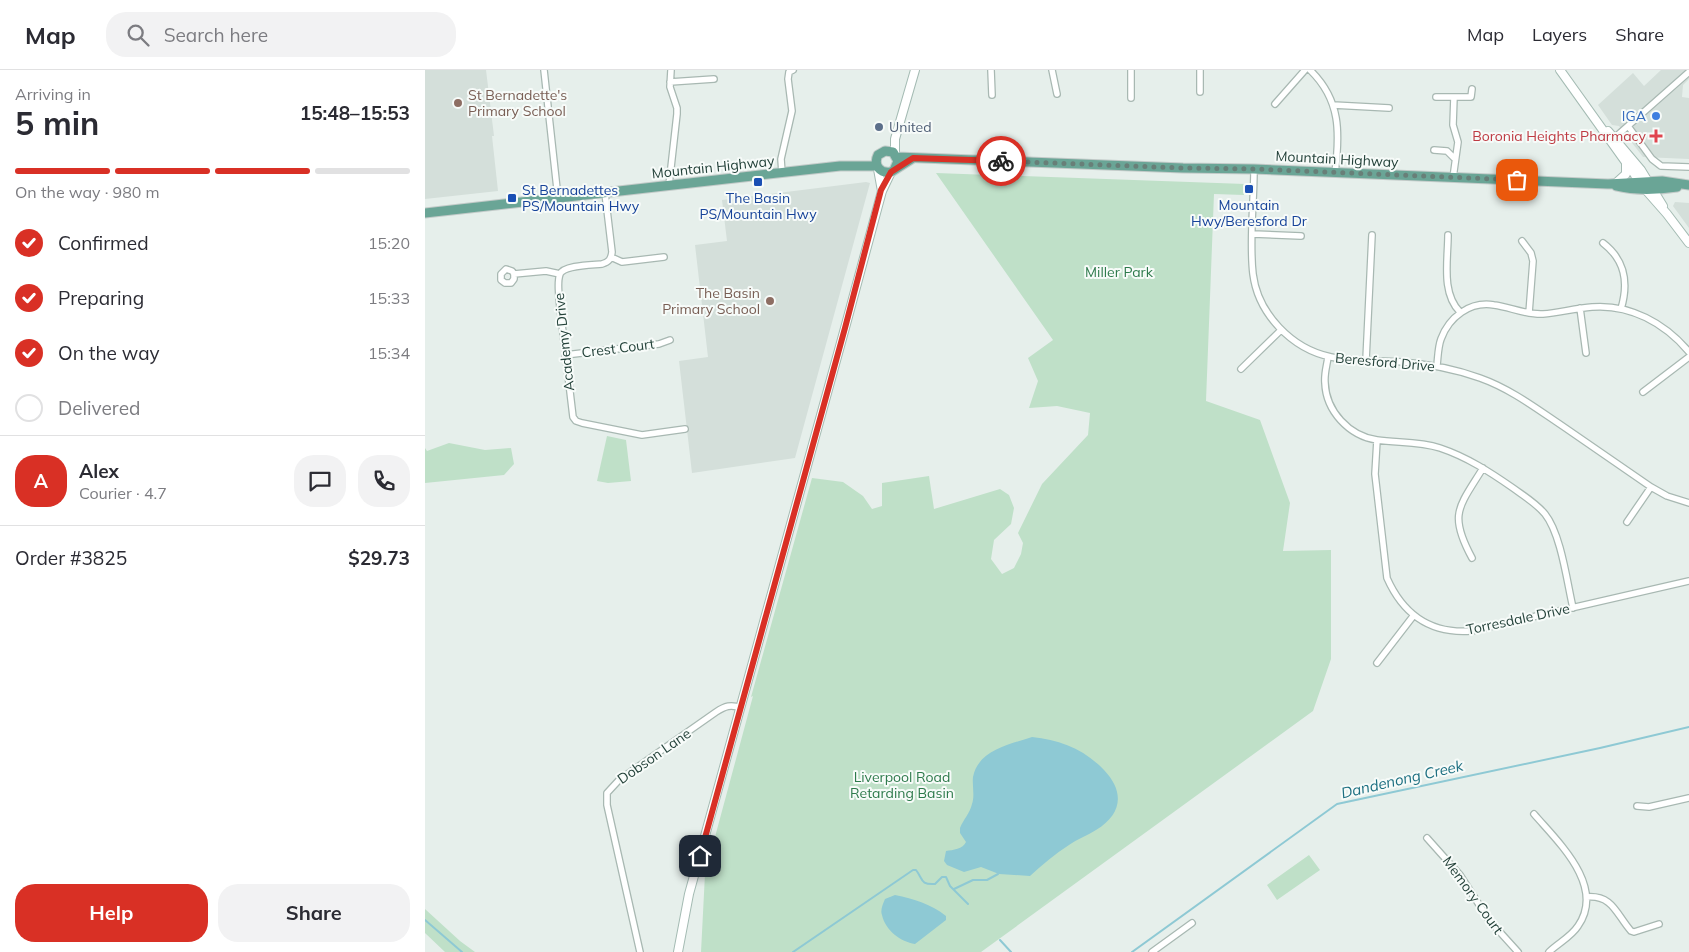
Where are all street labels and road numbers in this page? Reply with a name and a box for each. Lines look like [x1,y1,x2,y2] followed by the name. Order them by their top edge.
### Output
[1275,147,1400,171] street label: Mountain Highway
[651,152,776,182] street label: Mountain Highway
[550,292,578,392] street label: Academy Drive
[581,335,655,361] street label: Crest Court
[1334,349,1436,375] street label: Beresford Drive
[1465,599,1571,639] street label: Torresdale Drive
[614,724,694,788] street label: Dobson Lane
[1439,852,1507,938] street label: Memory Court

